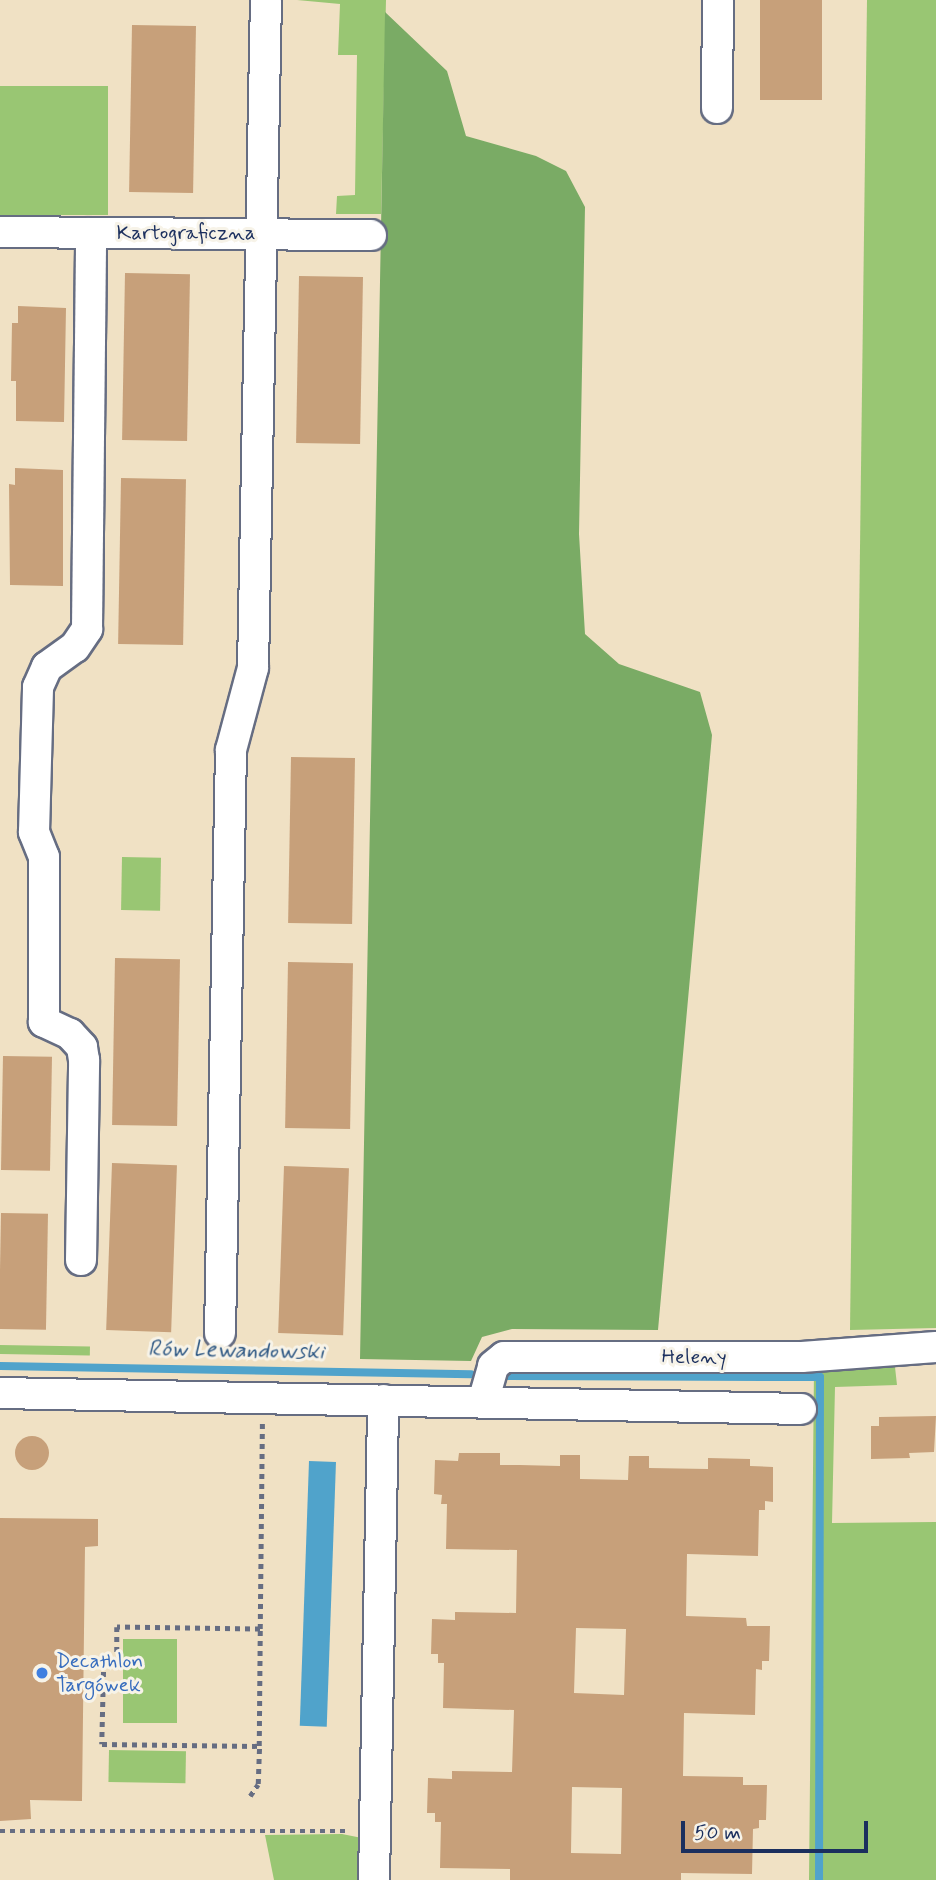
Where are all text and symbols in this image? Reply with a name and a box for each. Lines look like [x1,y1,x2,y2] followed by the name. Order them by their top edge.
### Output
[117,220,255,246] street label: Kartograficzna
[148,1336,324,1366] water label: Rów Lewandowski
[661,1344,727,1370] street label: Heleny
[56,1648,143,1698] place label: Decathlon Targówek
[34,1665,50,1681] marker: Decathlon Targówek
[684,1806,871,1850] scale bar
[694,1819,741,1847] text: 50 m

